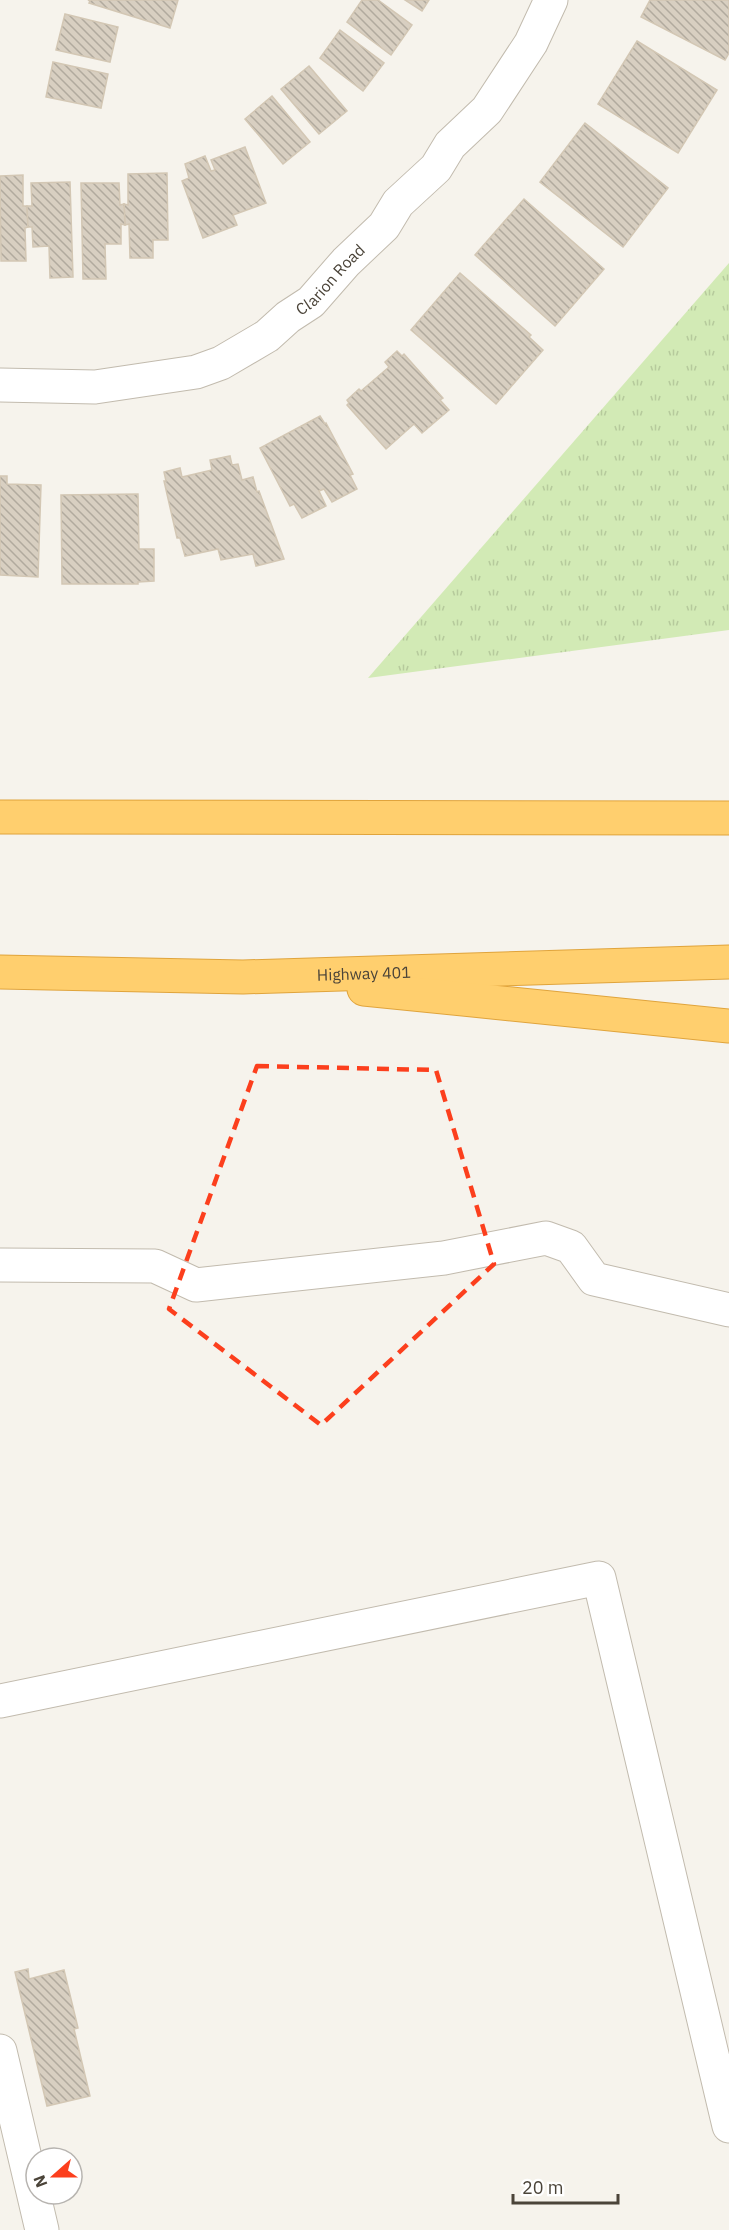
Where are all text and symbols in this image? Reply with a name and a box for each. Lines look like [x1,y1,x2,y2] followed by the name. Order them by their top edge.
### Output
[292,240,369,319] street label: Clarion Road
[317,962,411,985] street label: Highway 401
[24,2146,84,2206] north arrow
[513,2167,618,2205] scale bar
[29,2172,51,2190] text: N
[522,2176,564,2199] text: 20 m

